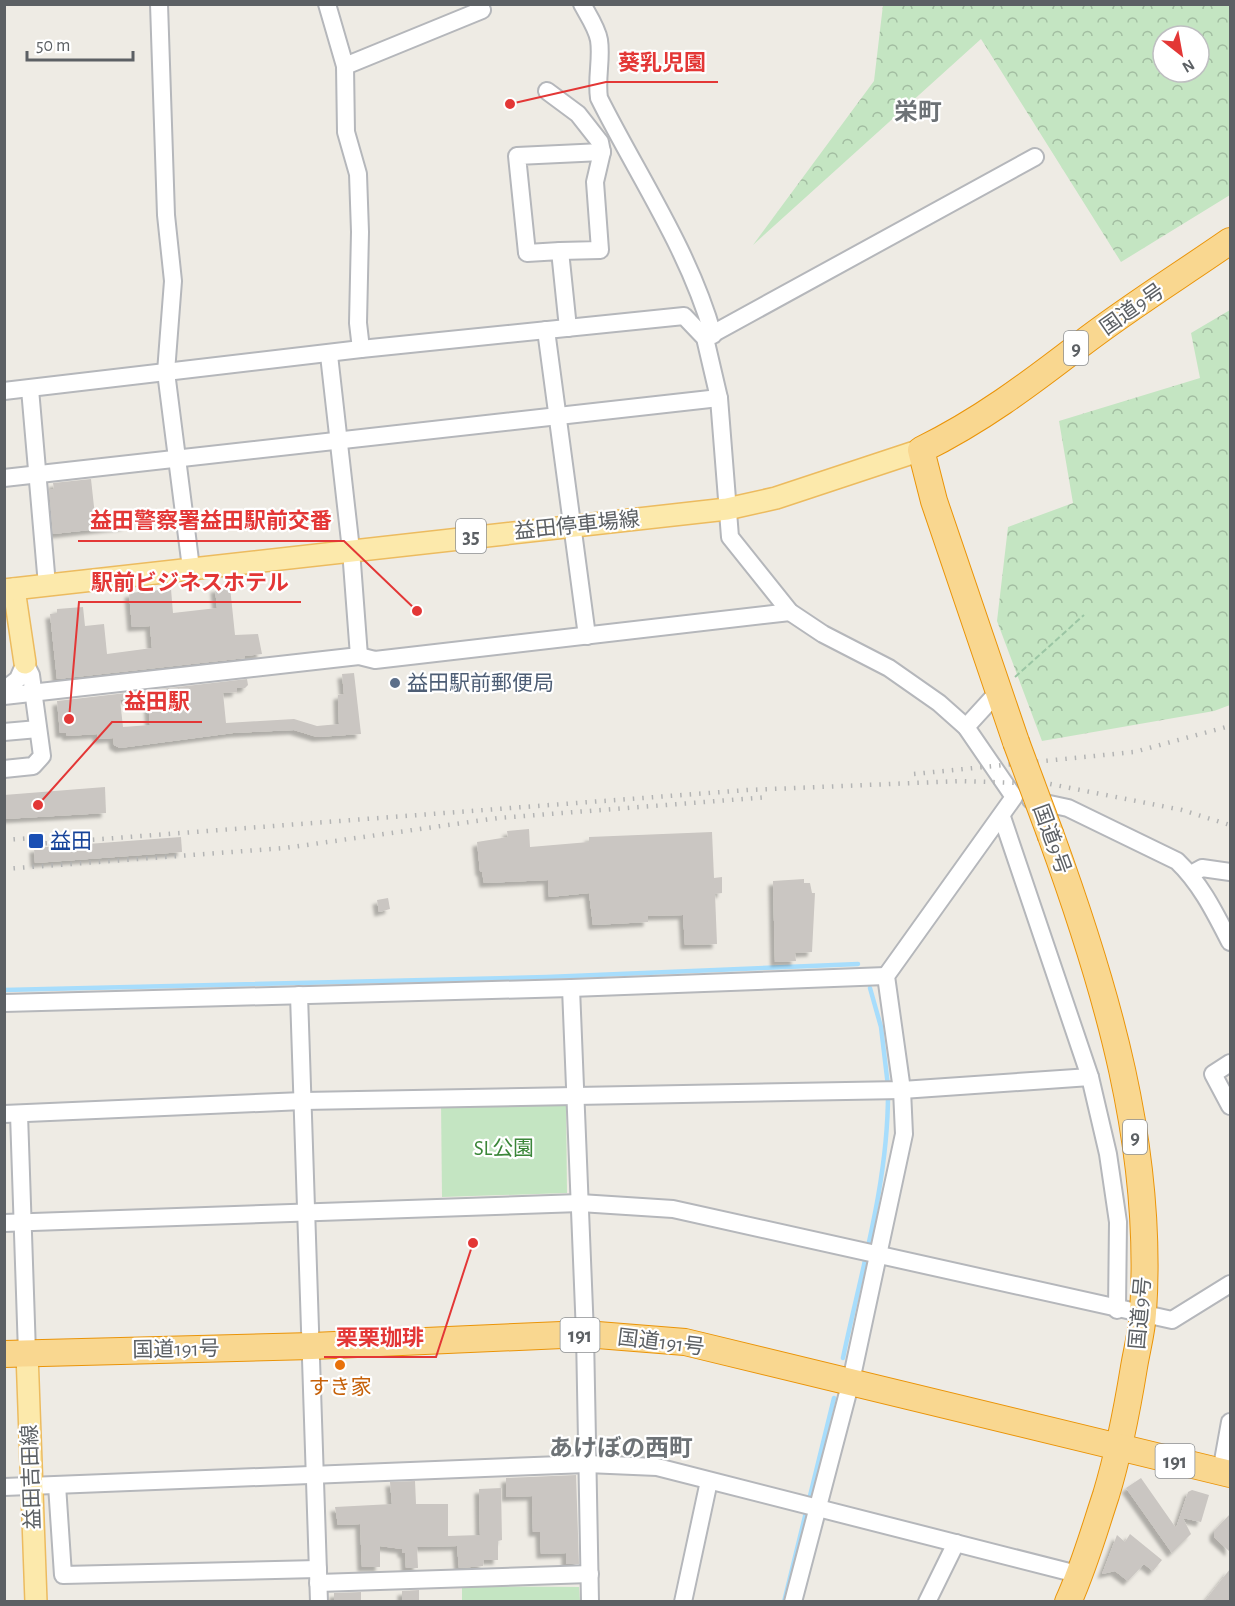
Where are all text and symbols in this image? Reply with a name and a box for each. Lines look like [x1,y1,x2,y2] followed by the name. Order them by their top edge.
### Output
[27,24,134,62] scale bar
[1151,24,1211,84] north arrow
[36,37,70,55] text: 50 m
[606,42,718,82] callout: 葵乳児園
[618,51,706,74] text: 葵乳児園
[1179,56,1197,76] text: N
[894,99,942,125] district label: 栄町
[1096,279,1168,339] street label: 国道9号
[1064,331,1088,365] road number: 9
[78,501,344,541] callout: 益田警察署益田駅前交番
[513,507,641,543] street label: 益田停車場線
[90,509,332,532] text: 益田警察署益田駅前交番
[456,519,486,553] road number: 35
[79,562,301,602] callout: 駅前ビジネスホテル
[91,571,289,594] text: 駅前ビジネスホテル
[407,672,554,694] place label: 益田駅前郵便局
[388,676,402,690] marker: 益田駅前郵便局
[112,682,202,722] callout: 益田駅
[124,690,190,713] text: 益田駅
[1029,801,1075,877] street label: 国道9号
[50,830,92,852] place label: 益田
[27,832,45,850] marker: 益田
[1123,1120,1147,1154] road number: 9
[474,1138,534,1159] park label: SL公園
[1126,1276,1154,1350] street label: 国道9号
[324,1317,436,1357] callout: 栗栗珈琲
[560,1318,600,1352] road number: 191
[336,1326,424,1349] text: 栗栗珈琲
[616,1326,706,1358] street label: 国道191号
[132,1337,220,1361] street label: 国道191号
[333,1358,347,1372] marker: すき家
[309,1376,372,1398] place label: すき家
[18,1424,44,1530] street label: 益田吉田線
[549,1435,693,1461] district label: あけぼの西町
[1156,1444,1194,1478] road number: 191

